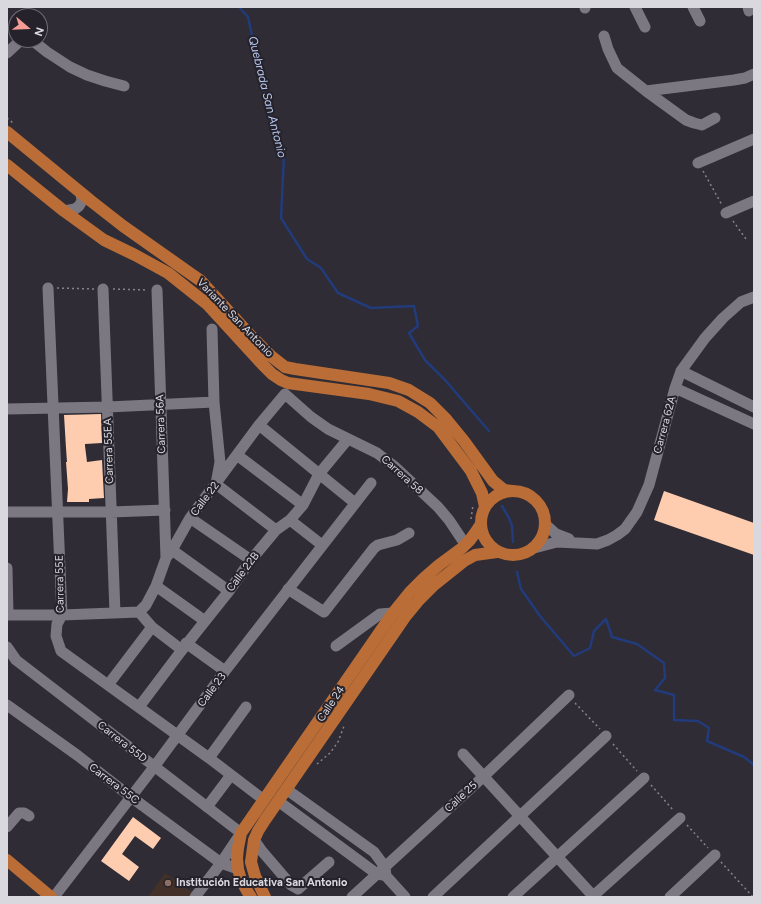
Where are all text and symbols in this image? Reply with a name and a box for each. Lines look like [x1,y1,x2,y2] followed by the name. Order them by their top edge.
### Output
[8,8,48,48] north arrow
[31,26,46,38] text: N
[245,35,289,159] water label: Quebrada San Antonio
[194,276,276,360] street label: Variante San Antonio
[153,394,169,454] street label: Carrera 56A
[651,395,679,455] street label: Carrera 62A
[101,418,117,484] street label: Carrera 55EA
[378,453,426,497] street label: Carrera 58
[188,479,222,519] street label: Calle 22
[224,550,262,594] street label: Calle 22B
[53,555,67,613] street label: Carrera 55E
[195,670,229,710] street label: Calle 23
[314,684,348,724] street label: Calle 24
[95,719,149,765] street label: Carrera 55D
[86,761,142,807] street label: Carrera 55C
[442,779,480,815] street label: Calle 25
[176,876,347,890] place label: Institución Educativa San Antonio
[163,878,173,888] marker: Institución Educativa San Antonio

